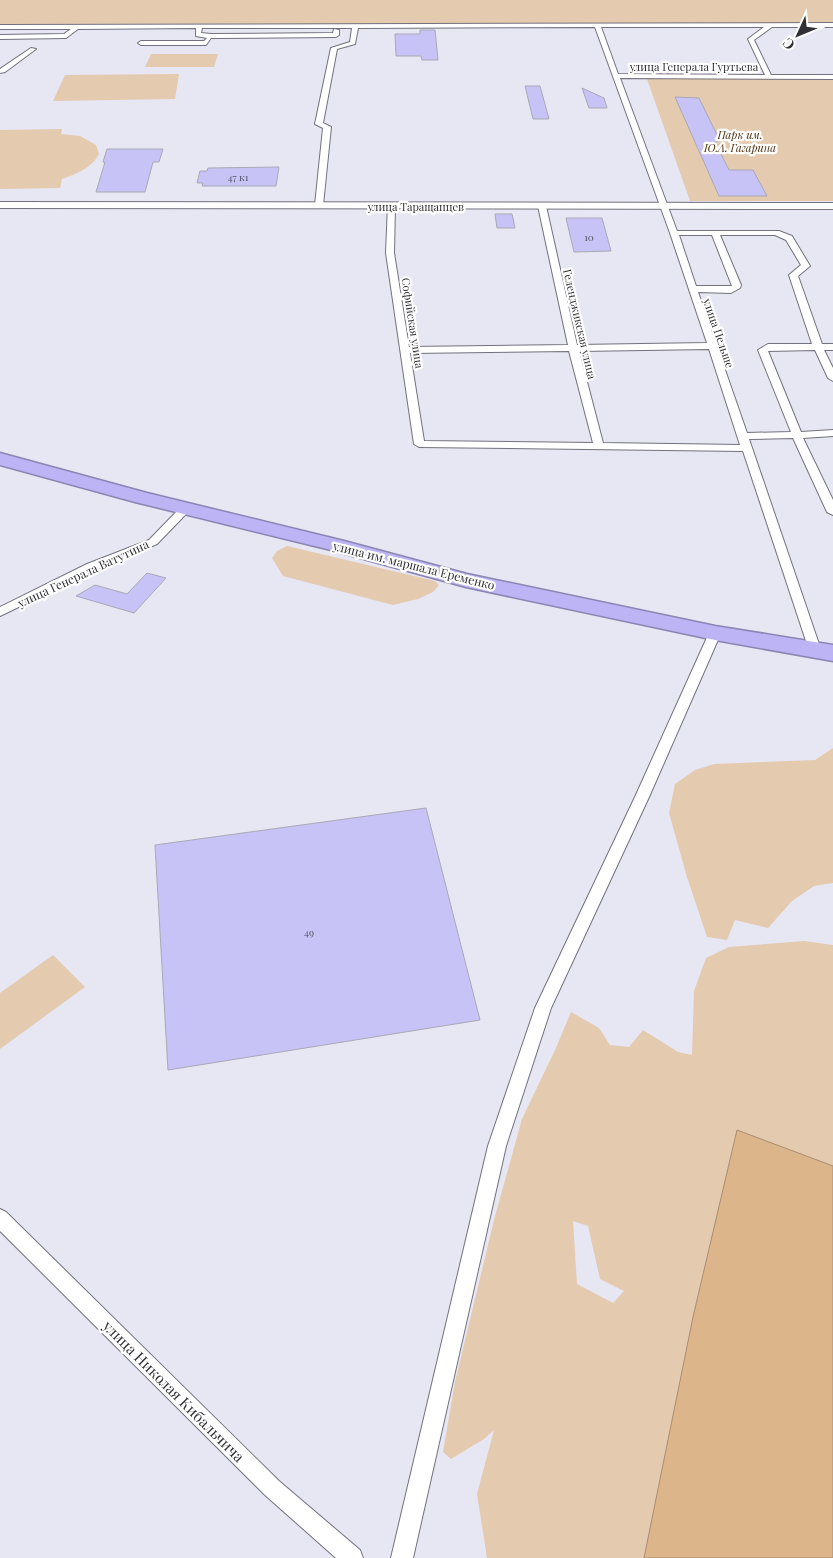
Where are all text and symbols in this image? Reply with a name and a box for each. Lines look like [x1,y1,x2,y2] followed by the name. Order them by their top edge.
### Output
[773,10,823,60] north arrow
[778,34,799,55] text: С
[629,59,759,74] street label: улица Генерала Гуртьева
[703,127,776,155] park label: Парк им. Ю.А. Гагарина
[228,170,249,184] house number: 47 к1
[367,199,464,214] street label: улица Таращанцев
[584,230,594,244] house number: 10
[560,267,600,381] street label: Геленджикская улица
[398,277,428,370] street label: Софийская улица
[700,295,738,370] street label: улица Пельше
[14,536,151,611] street label: улица Генерала Ватутина
[330,537,497,593] street label: улица им. маршала Еременко
[304,925,314,939] house number: 49
[98,1315,249,1466] street label: улица Николая Кибальчича

